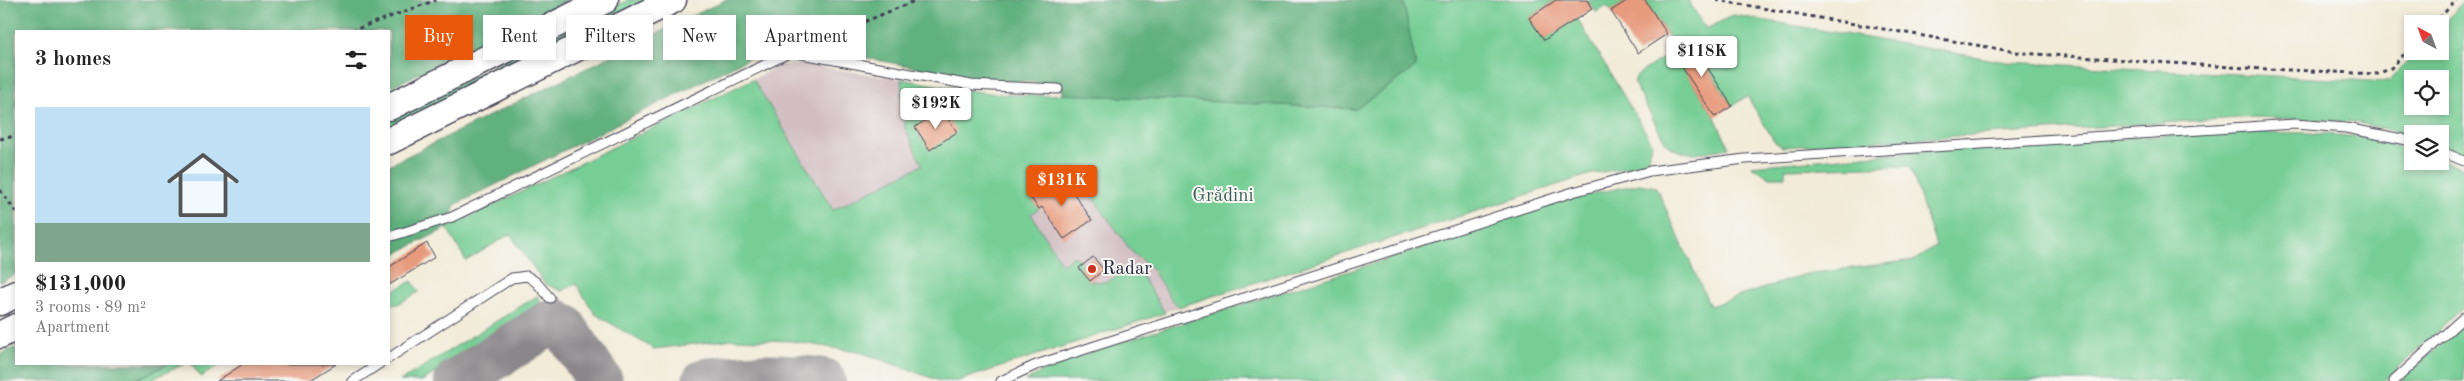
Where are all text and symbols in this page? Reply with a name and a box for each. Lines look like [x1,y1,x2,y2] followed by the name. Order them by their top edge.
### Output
[405,15,473,60] chip: Buy
[483,15,556,60] chip: Rent
[566,15,653,60] chip: Filters
[663,15,736,60] chip: New
[746,15,866,60] chip: Apartment
[2404,15,2449,60] north arrow
[2404,15,2449,170] map controls
[1667,36,1737,78] pin: $118K
[1677,44,1727,60] text: $118K
[342,46,370,74] icon: filters
[35,49,111,70] text: 3 homes
[2404,70,2449,115] button: locate
[901,88,971,130] pin: $192K
[911,96,961,112] text: $192K
[2404,125,2449,170] button: layers
[158,140,248,230] icon: home
[1027,164,1097,207] pin: $131K
[1037,173,1087,189] text: $131K
[1192,187,1254,206] park label: Grădini
[1102,260,1152,279] place label: Radar
[1086,263,1098,275] marker: Radar
[35,274,126,295] text: $131,000
[35,300,146,316] text: 3 rooms · 89 m²
[35,320,110,336] text: Apartment

